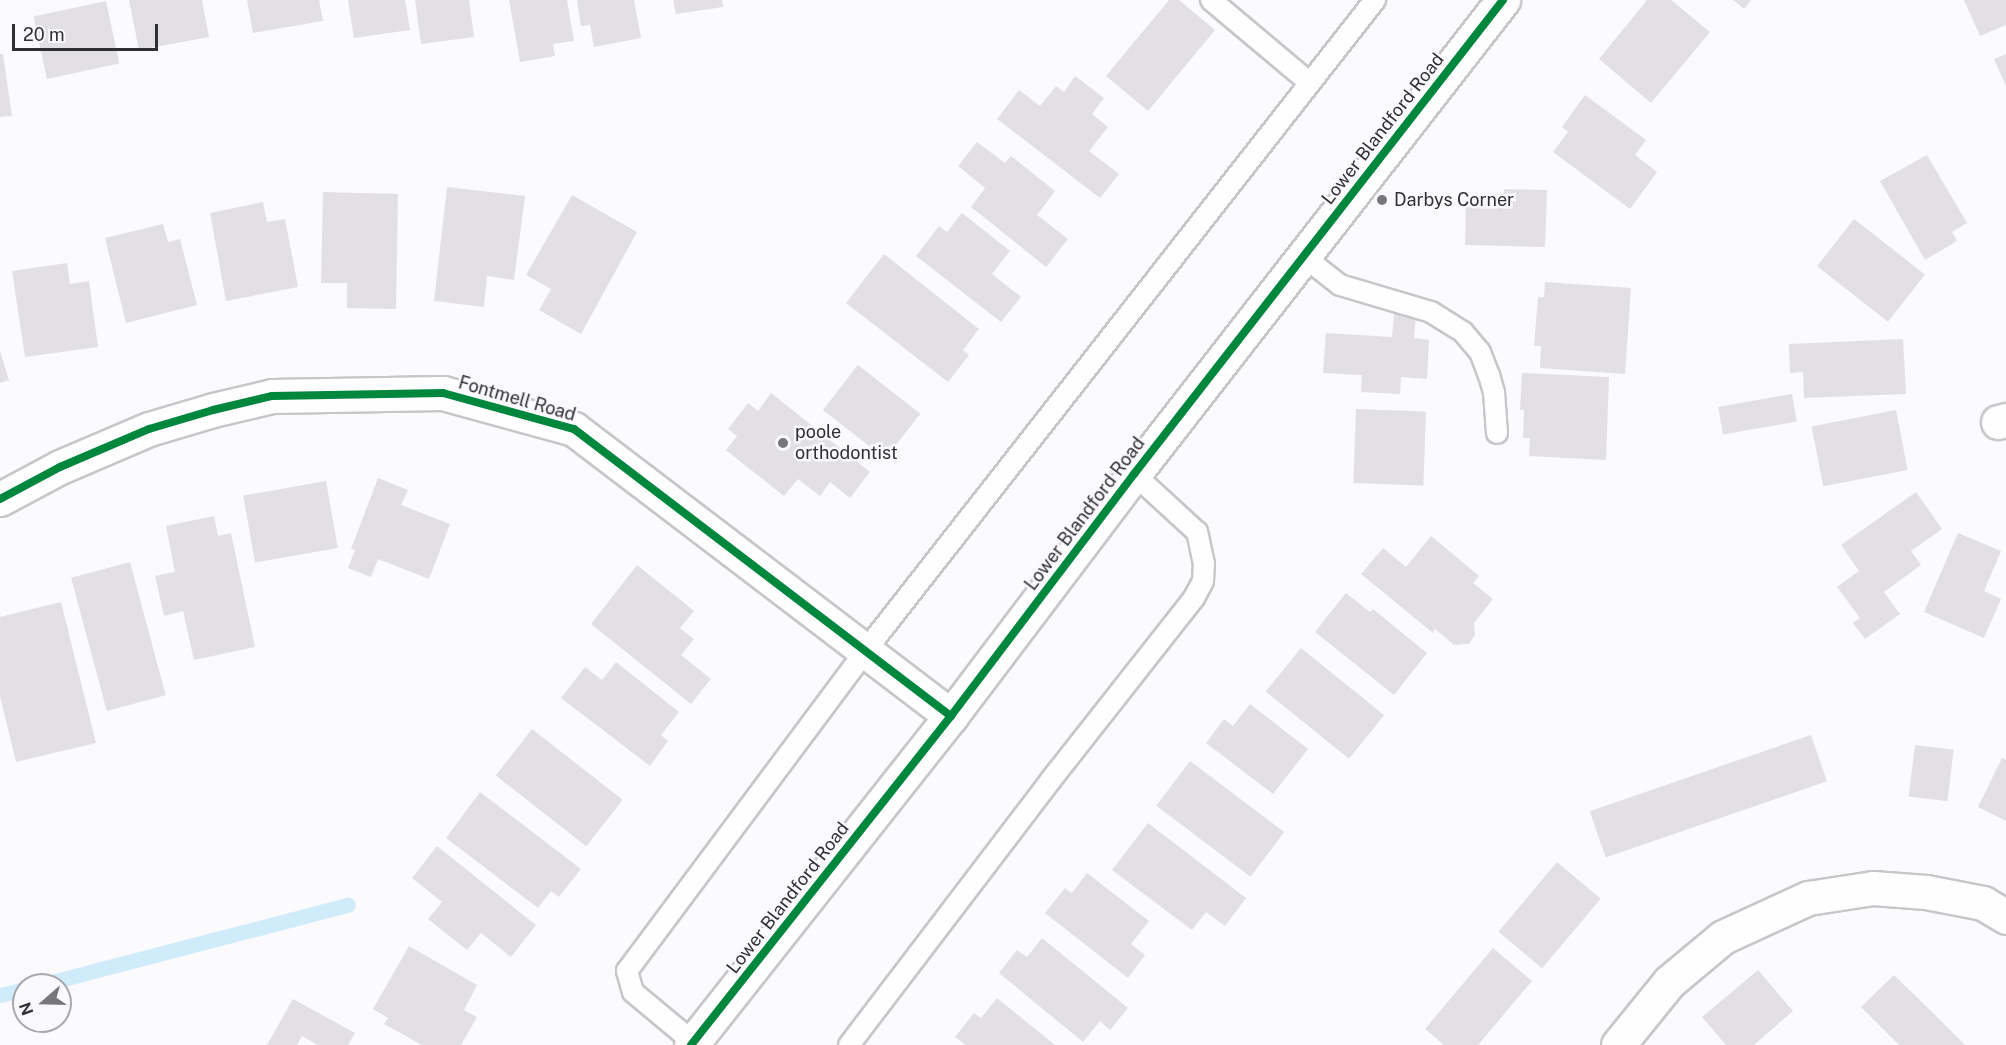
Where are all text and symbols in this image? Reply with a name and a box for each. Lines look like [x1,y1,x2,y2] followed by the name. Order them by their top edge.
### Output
[15,12,160,50] scale bar
[23,24,65,45] text: 20 m
[1317,49,1449,209] street label: Lower Blandford Road
[1394,189,1514,211] place label: Darbys Corner
[1375,193,1389,207] marker: Darbys Corner
[456,372,578,426] street label: Fontmell Road
[795,422,898,464] place label: poole orthodontist
[1020,433,1150,595] street label: Lower Blandford Road
[776,436,790,450] marker: poole orthodontist
[722,818,854,978] street label: Lower Blandford Road
[12,973,72,1033] north arrow
[15,1000,38,1018] text: N

